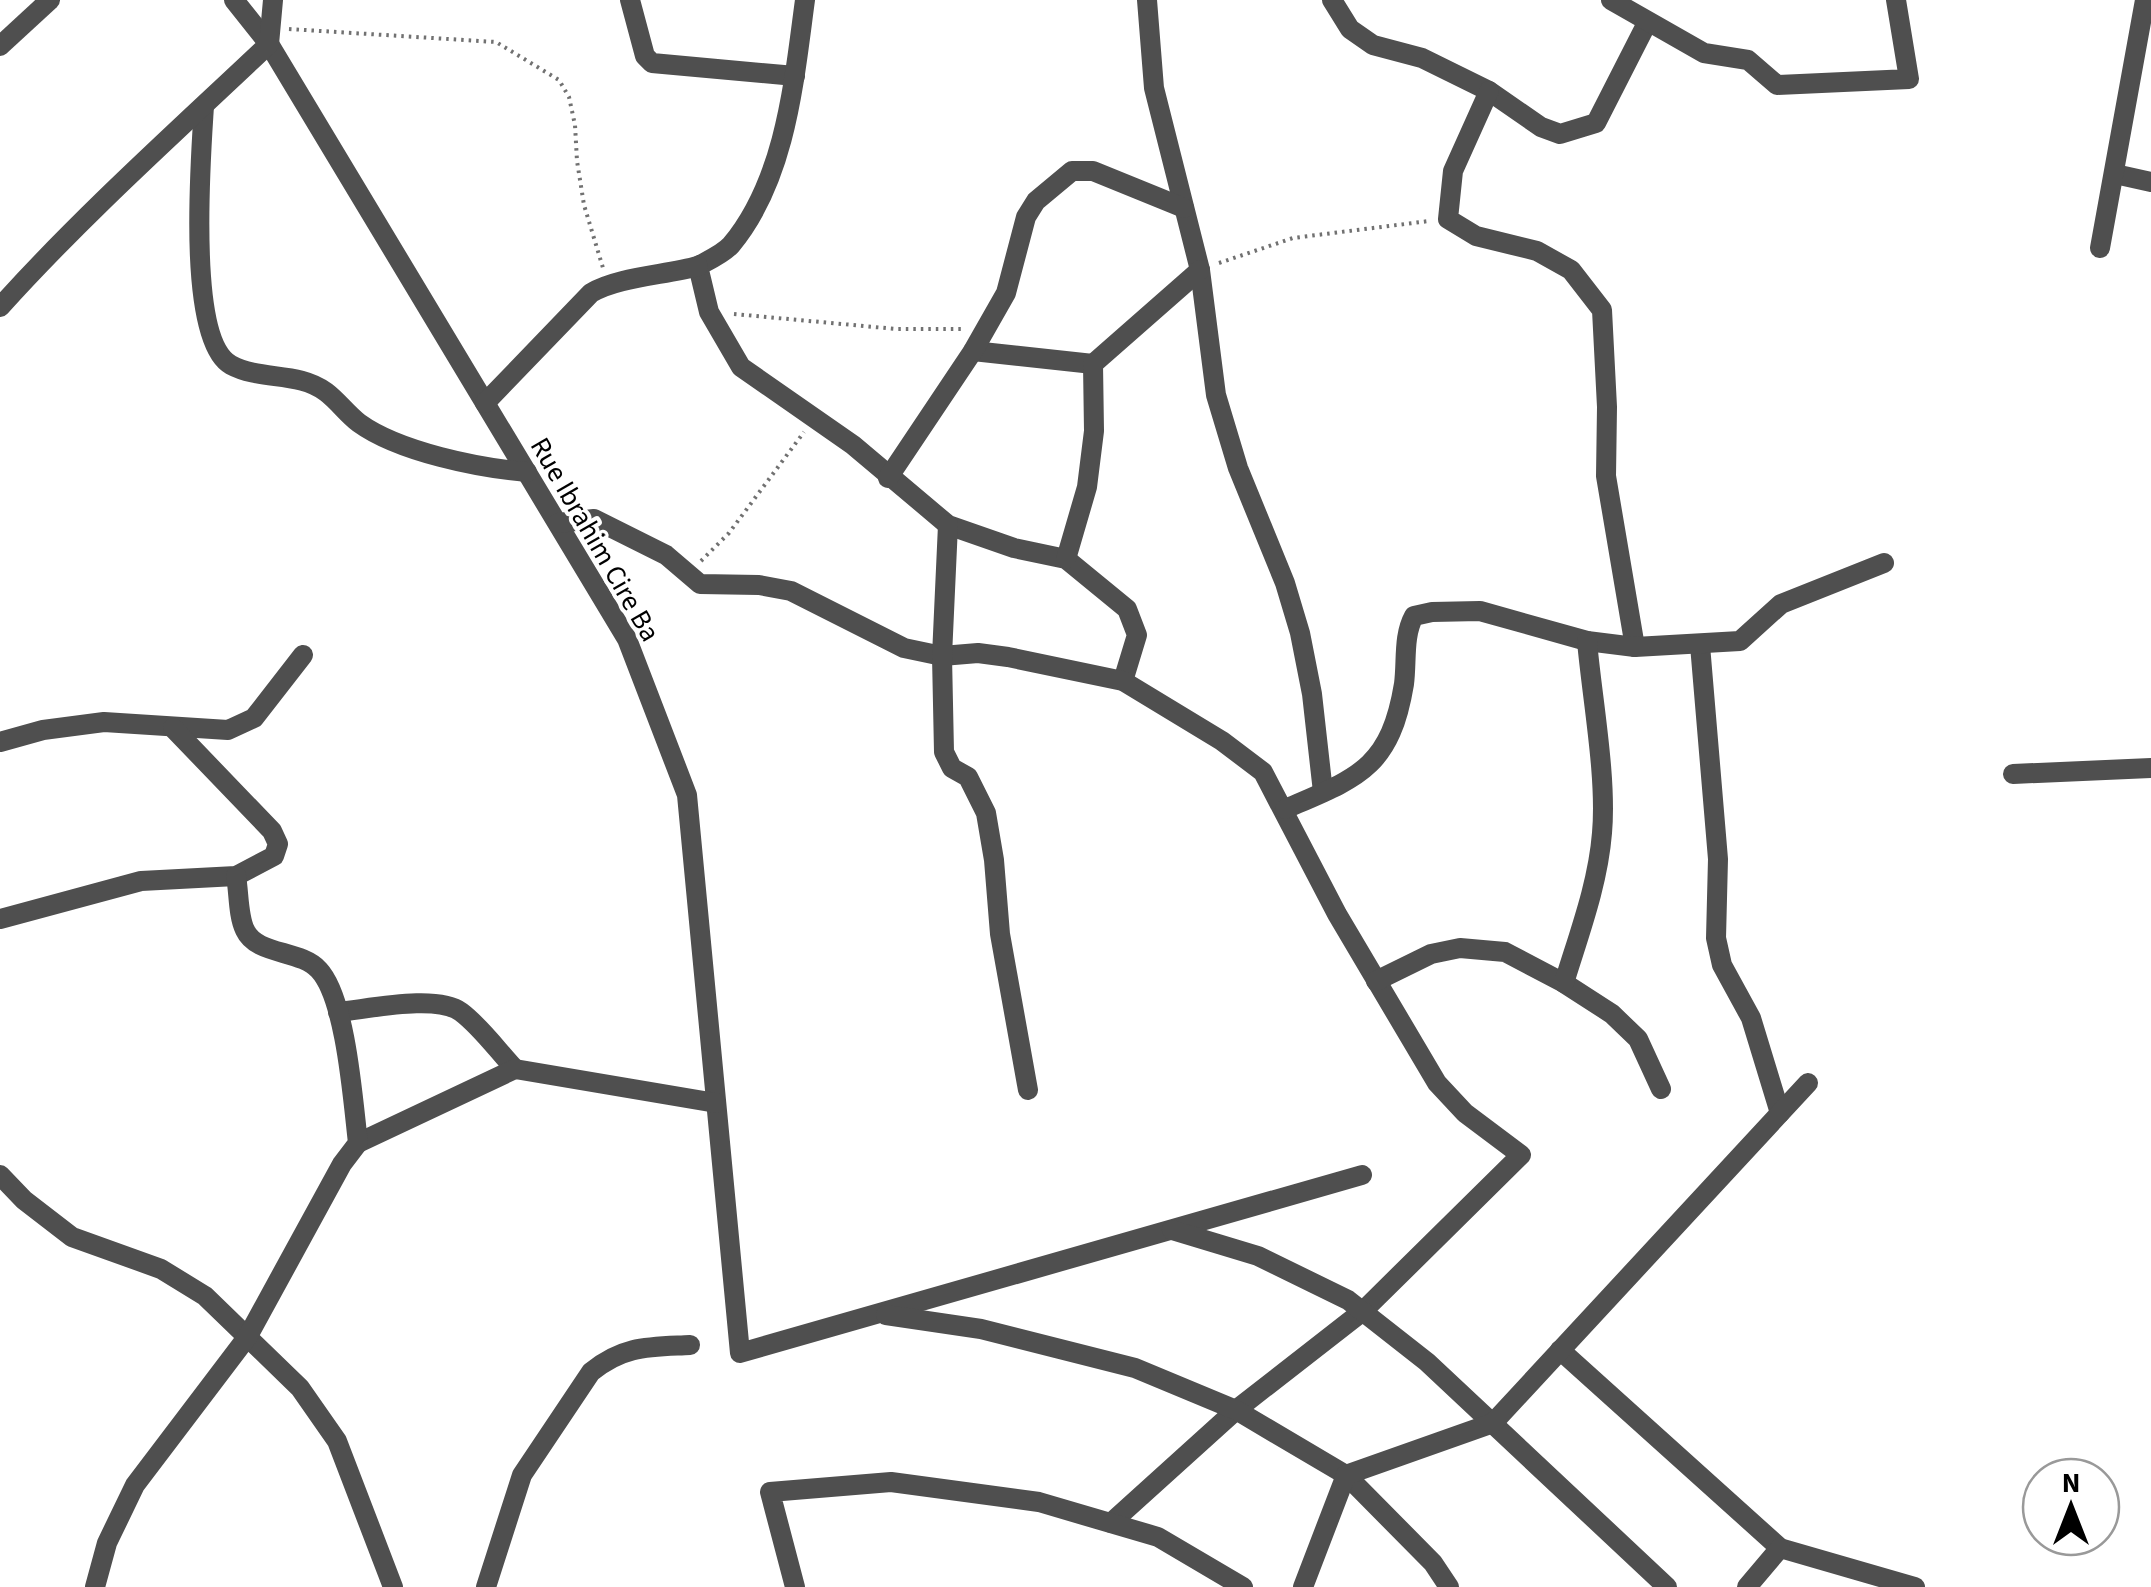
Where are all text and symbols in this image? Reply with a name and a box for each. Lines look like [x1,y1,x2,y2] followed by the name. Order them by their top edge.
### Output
[520,430,670,649] street label: Rue Ibrahim Cire Ba
[2021,1457,2121,1557] north arrow
[2062,1463,2080,1503] text: N

